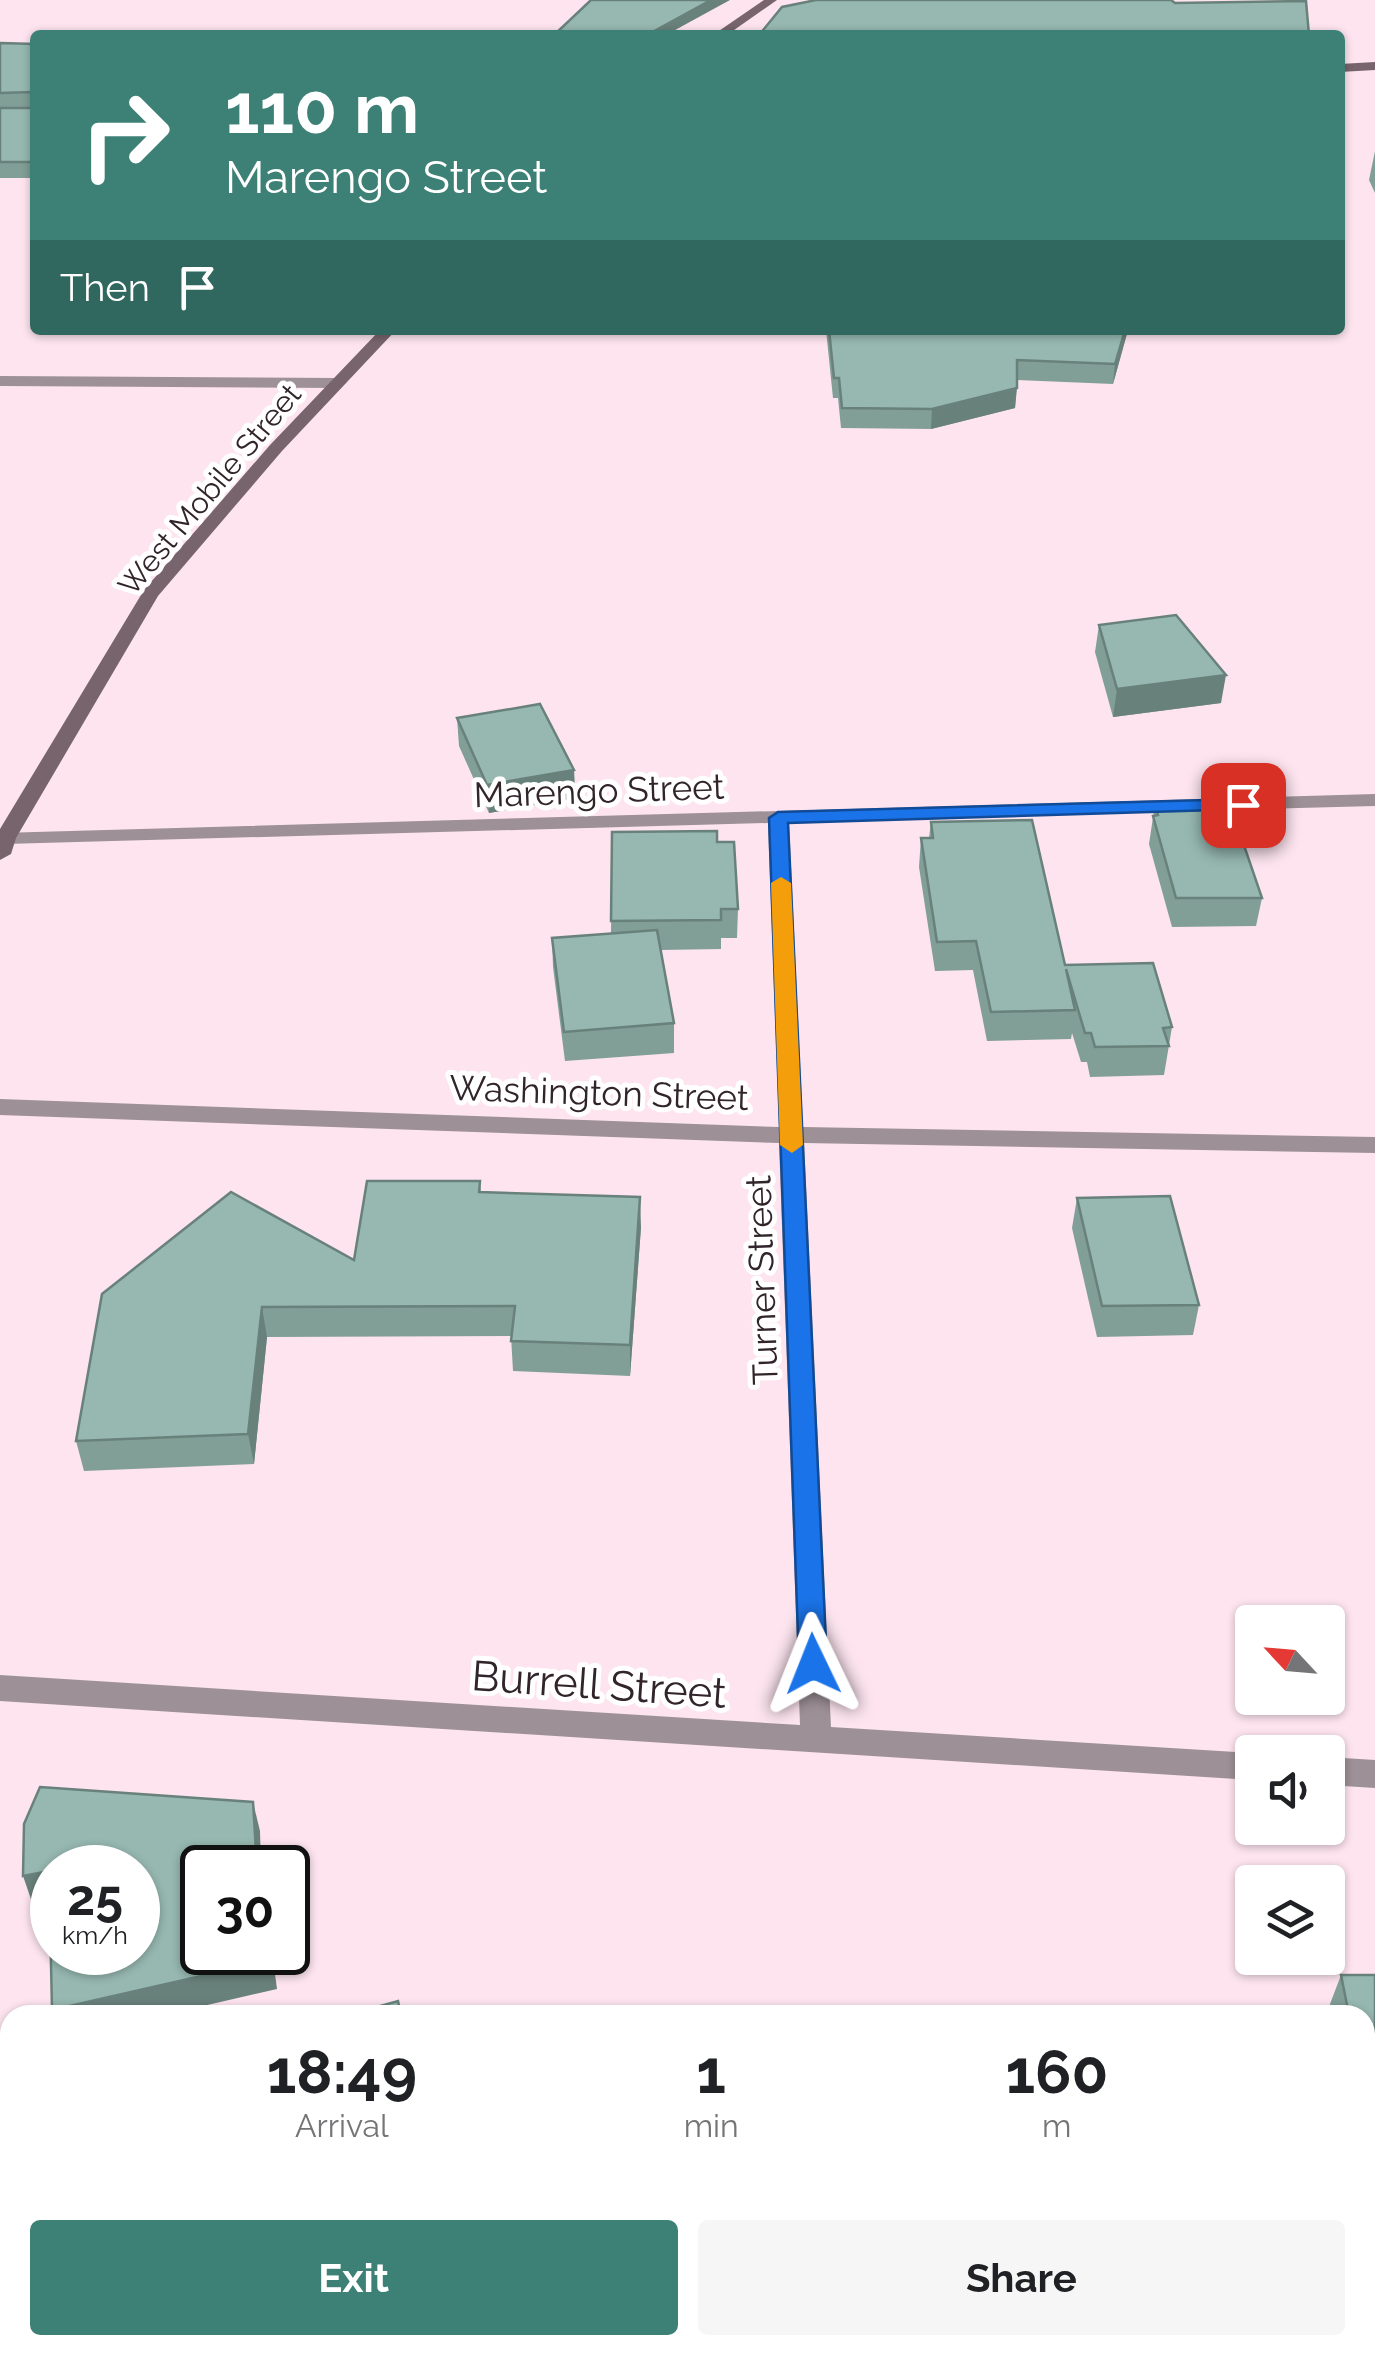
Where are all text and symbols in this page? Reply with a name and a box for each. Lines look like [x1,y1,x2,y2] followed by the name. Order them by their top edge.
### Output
[225,67,419,149] text: 110 m
[60,70,190,200] icon: right
[225,151,547,204] text: Marengo Street
[170,260,225,315] icon: arrive
[60,265,150,310] text: Then
[111,377,308,602] street label: West Mobile Street
[1201,763,1286,848] pin
[473,766,725,815] street label: Marengo Street
[1216,778,1271,833] icon: arrive
[449,1067,750,1118] street label: Washington Street
[737,1174,786,1386] street label: Turner Street
[1235,1605,1345,1715] north arrow
[1235,1605,1345,1975] map controls
[761,1612,865,1716] position arrow
[470,1651,728,1718] street label: Burrell Street
[1235,1735,1345,1845] button: sound
[180,1845,310,1975] speed limit sign: 30
[1235,1865,1345,1975] button: layers
[67,1868,123,1927] text: 25
[62,1920,128,1950] text: km/h
[267,2037,417,2107] text: 18:49
[696,2037,726,2107] text: 1
[1005,2037,1108,2107] text: 160
[295,2107,389,2144] text: Arrival
[684,2107,739,2144] text: min
[1042,2107,1072,2144] text: m
[30,2220,678,2335] button: Exit
[698,2220,1345,2335] button: Share

